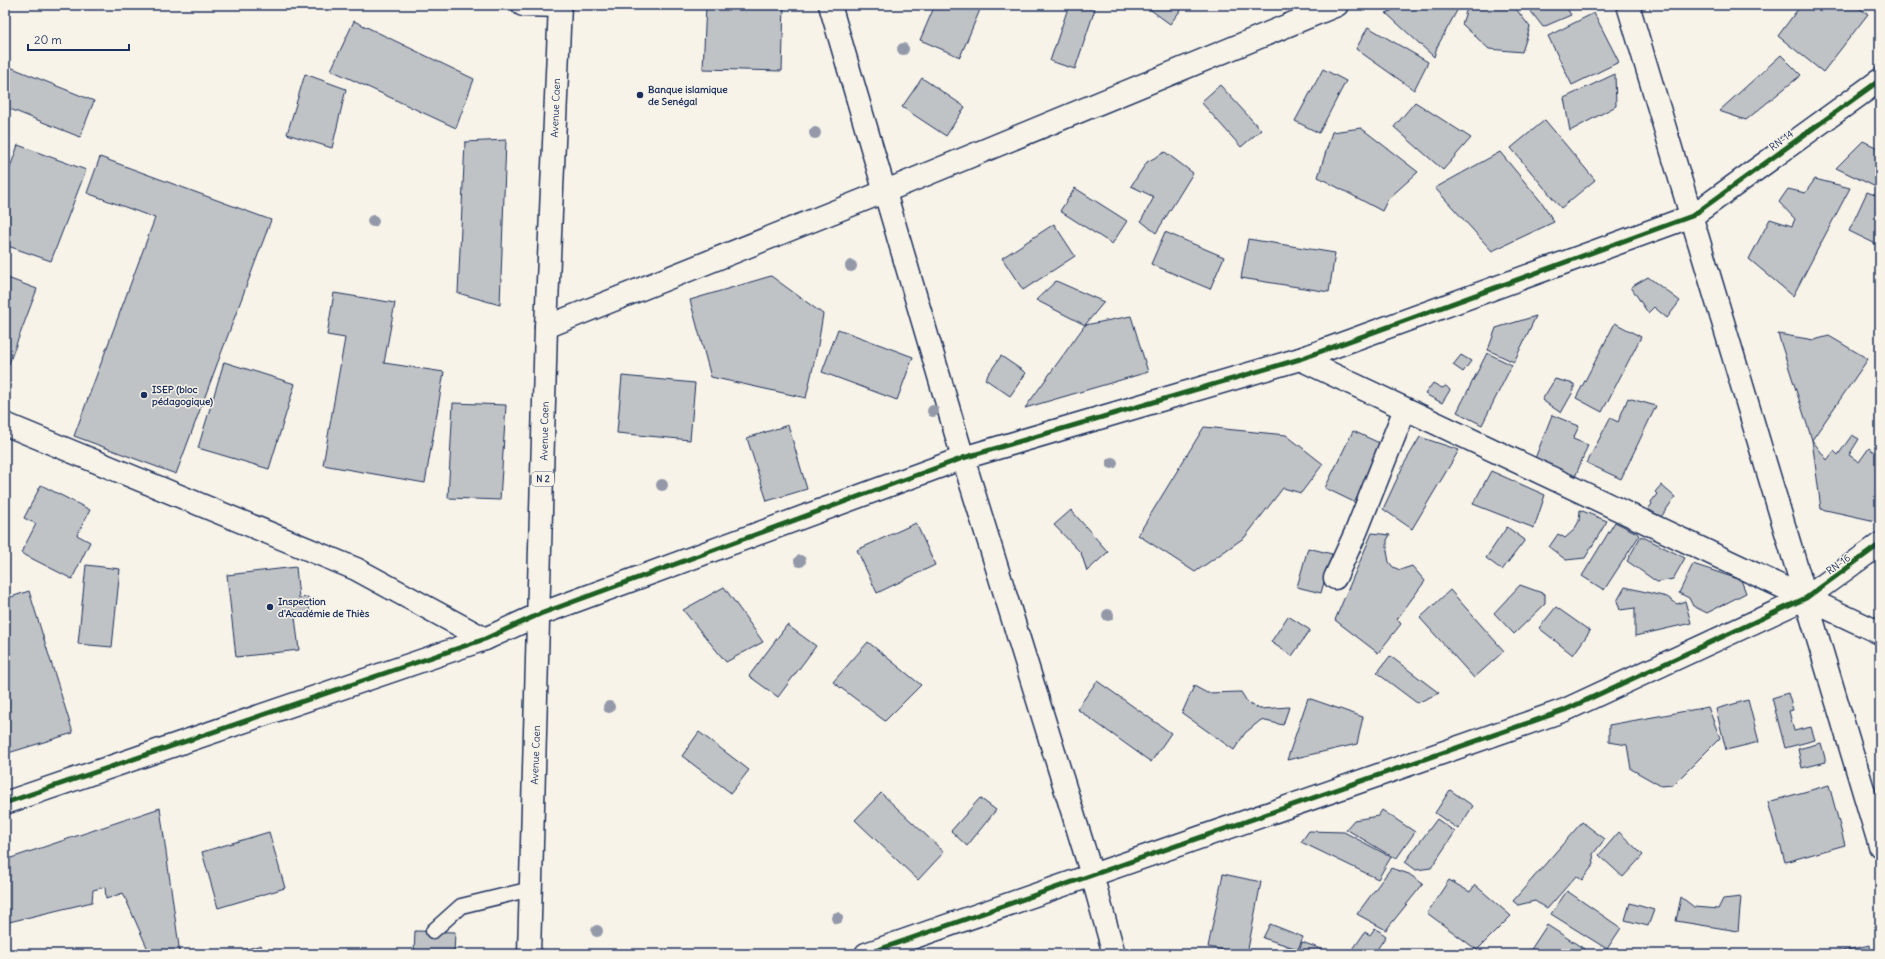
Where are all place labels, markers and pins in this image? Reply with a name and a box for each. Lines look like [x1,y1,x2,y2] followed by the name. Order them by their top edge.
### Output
[648,83,728,108] place label: Banque islamique de Senégal
[635,90,645,100] marker: Banque islamique de Senégal
[152,383,213,408] place label: ISEP (bloc pédagogique)
[139,390,149,400] marker: ISEP (bloc pédagogique)
[278,595,370,620] place label: Inspection d'Académie de Thiès
[265,602,275,612] marker: Inspection d'Académie de Thiès

